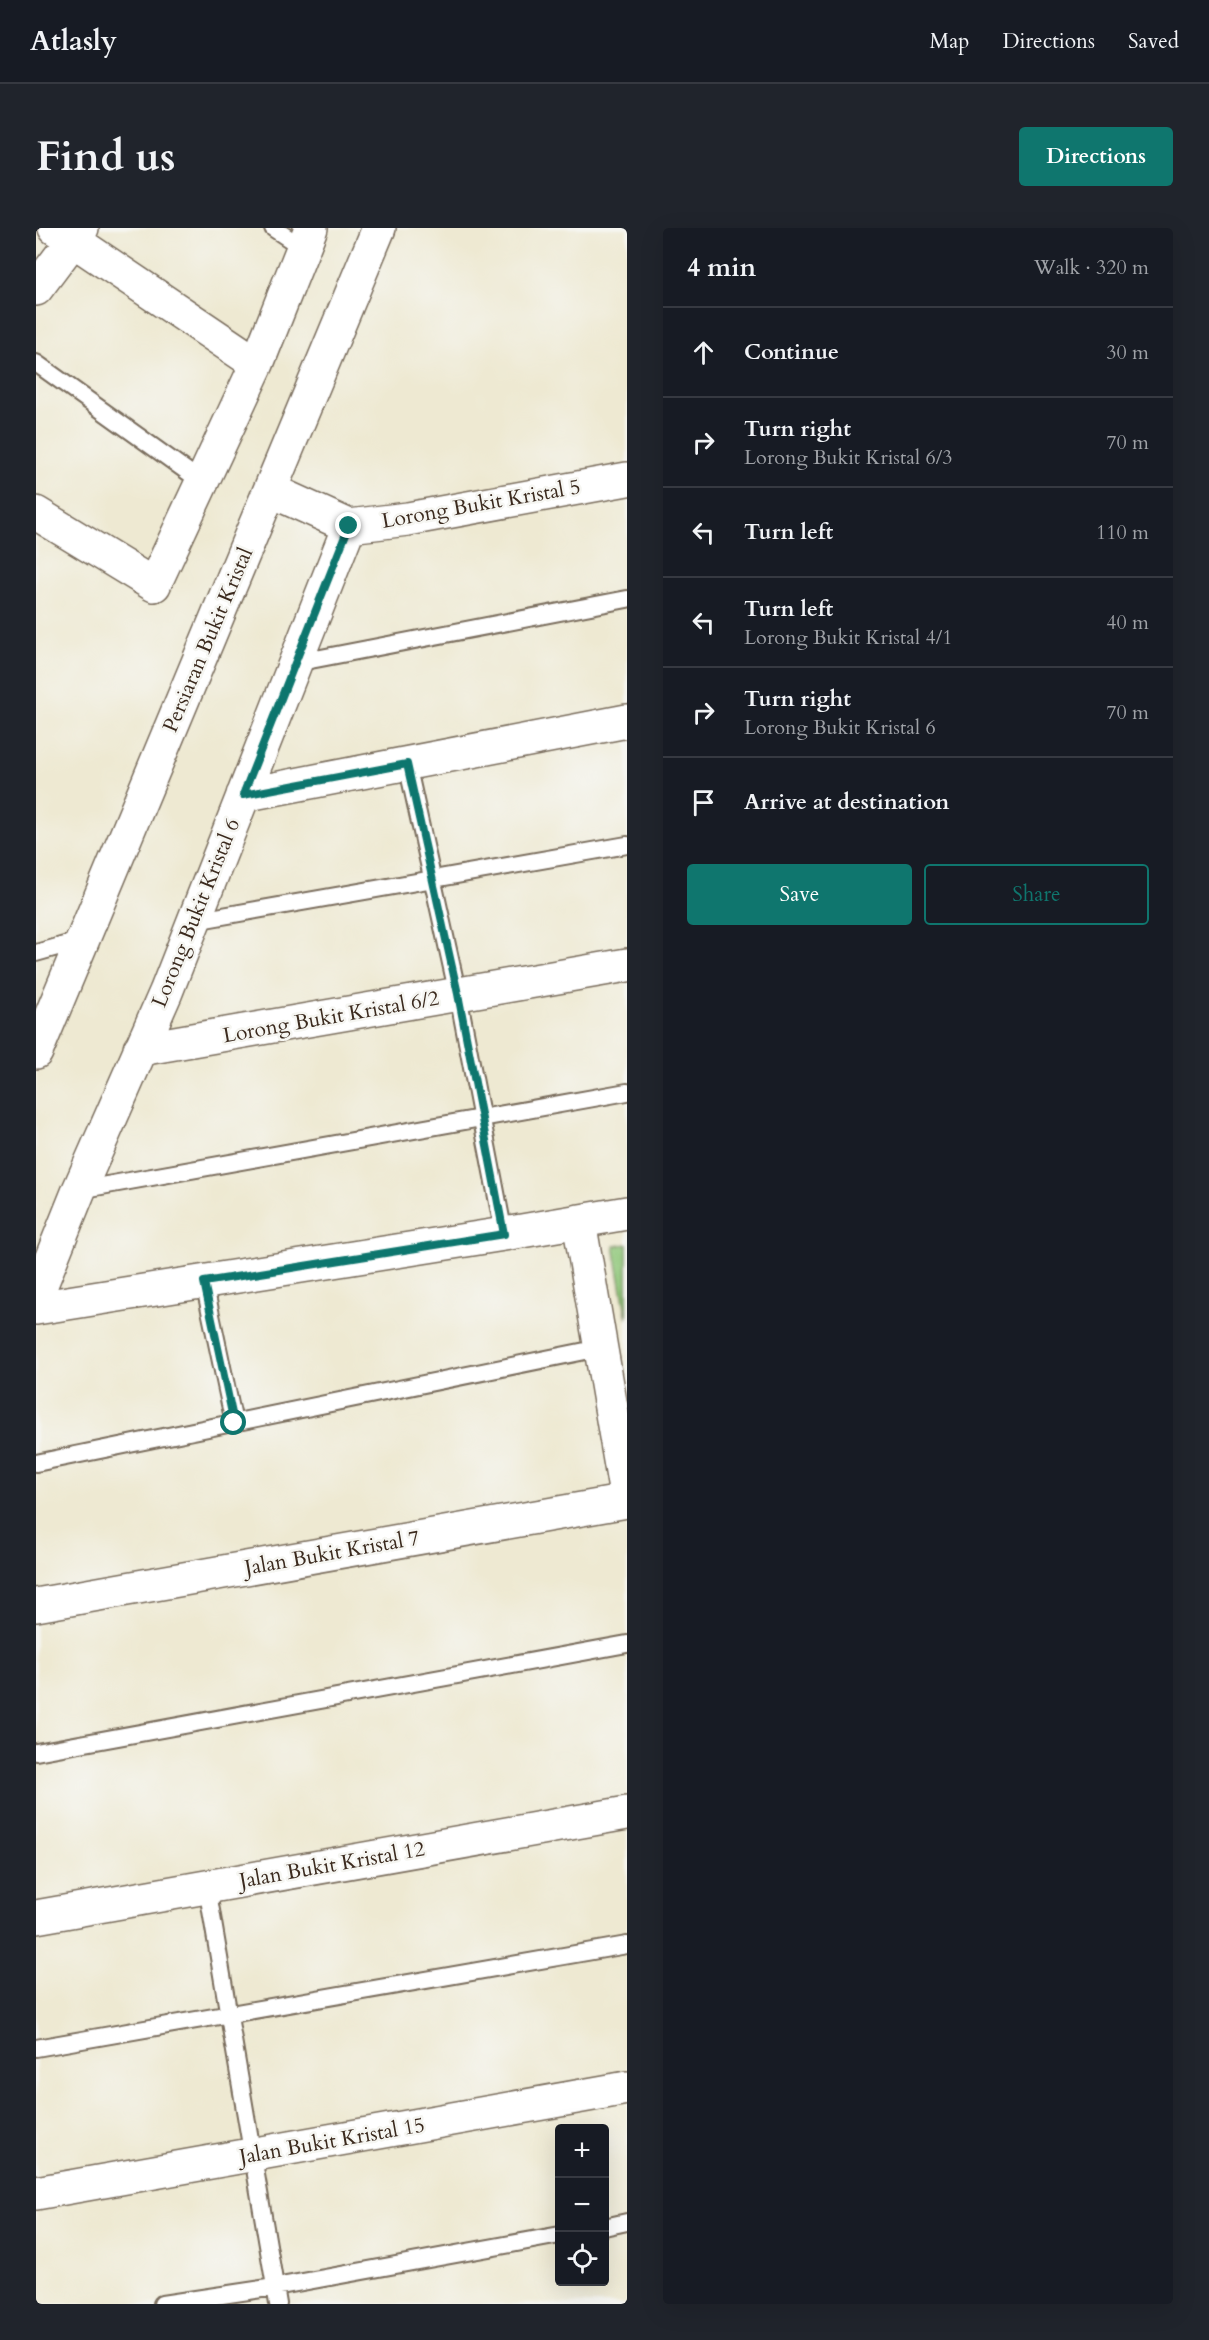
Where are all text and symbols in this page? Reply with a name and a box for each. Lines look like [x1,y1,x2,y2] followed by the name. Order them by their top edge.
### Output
[30,22,117,60] text: Atlasly
[929,27,969,56] text: Map
[1002,27,1095,56] text: Directions
[1128,27,1179,56] text: Saved
[1019,127,1173,186] button: Directions
[36,128,176,185] text: Find us
[687,250,756,285] text: 4 min
[1034,254,1149,281] text: Walk · 320 m
[687,336,720,369] icon: ahead
[744,337,839,367] text: Continue
[1106,339,1149,366] text: 30 m
[744,414,851,444] text: Turn right
[687,426,720,459] icon: right
[1106,429,1149,456] text: 70 m
[744,444,952,471] text: Lorong Bukit Kristal 6/3
[379,472,583,536] street label: Lorong Bukit Kristal 5
[335,512,361,538] route end
[687,516,720,549] icon: left
[744,517,833,547] text: Turn left
[1096,519,1149,546] text: 110 m
[156,543,260,737] street label: Persiaran Bukit Kristal
[744,594,833,624] text: Turn left
[687,606,720,639] icon: left
[1106,609,1149,636] text: 40 m
[744,624,952,651] text: Lorong Bukit Kristal 4/1
[744,684,851,714] text: Turn right
[687,696,720,729] icon: right
[1106,699,1149,726] text: 70 m
[744,714,936,741] text: Lorong Bukit Kristal 6
[687,786,720,819] icon: arrive
[744,787,949,817] text: Arrive at destination
[145,814,247,1012] street label: Lorong Bukit Kristal 6
[687,864,912,925] button: Save
[924,864,1149,925] button: Share
[221,984,442,1050] street label: Lorong Bukit Kristal 6/2
[220,1409,246,1435] route start
[239,1523,422,1583] street label: Jalan Bukit Kristal 7
[234,1834,427,1896] street label: Jalan Bukit Kristal 12
[234,2110,427,2172] street label: Jalan Bukit Kristal 15
[555,2124,609,2286] map controls
[555,2124,609,2178] button: +
[555,2178,609,2232] button: −
[555,2232,609,2286] button: locate

